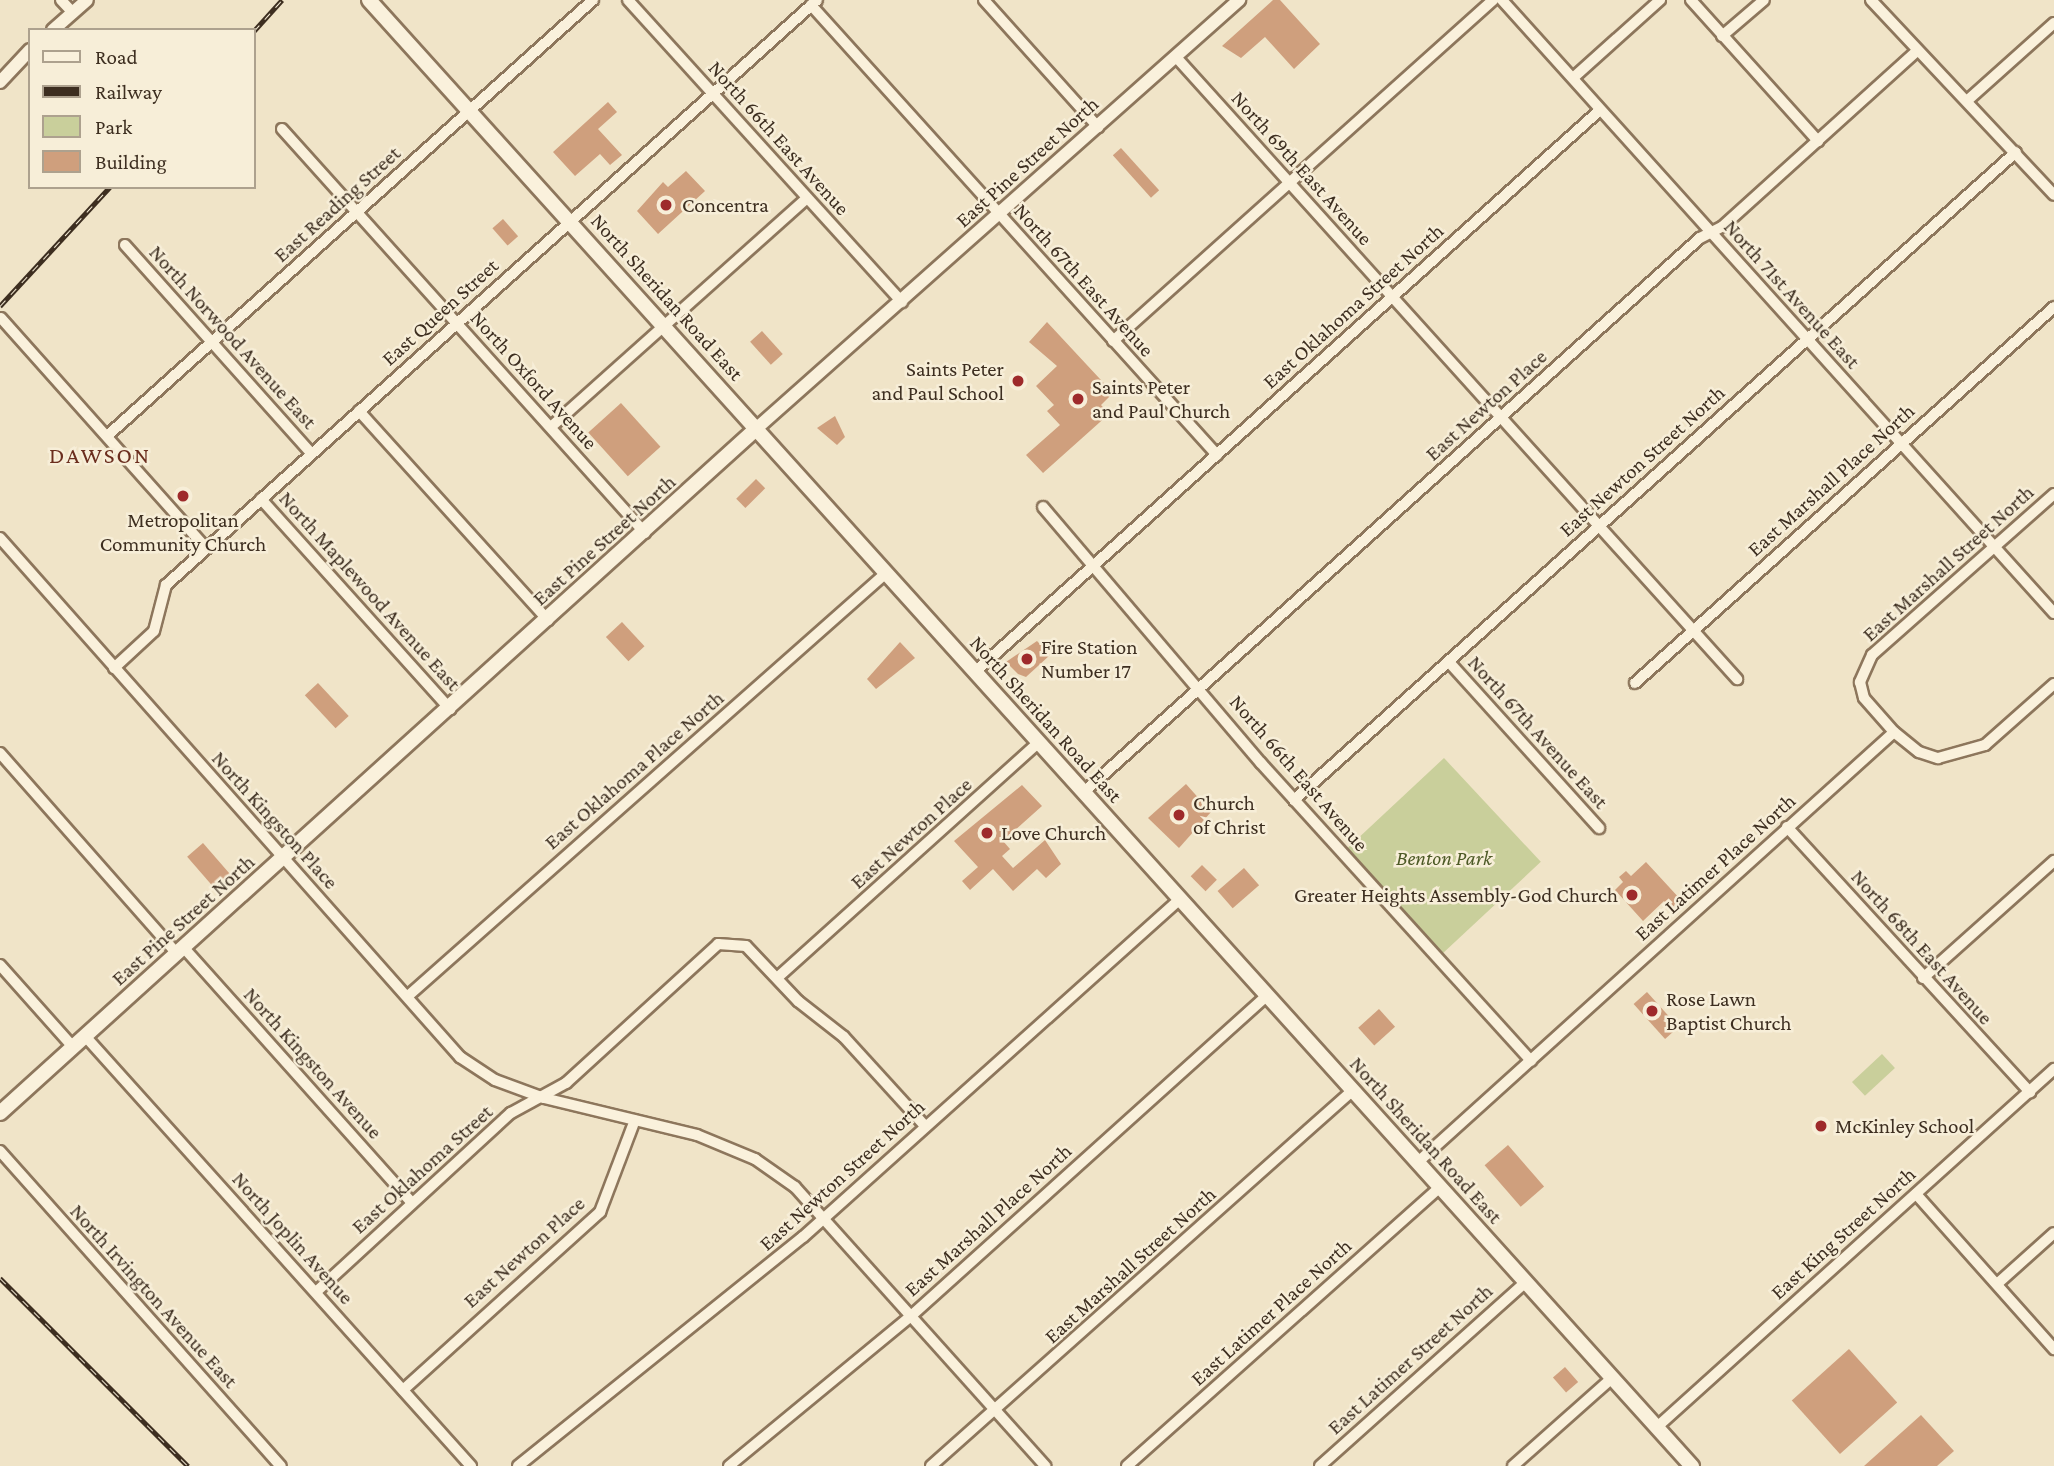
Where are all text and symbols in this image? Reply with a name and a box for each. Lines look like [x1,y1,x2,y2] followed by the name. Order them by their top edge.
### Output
[28,28,256,189] legend
[95,45,138,69] text: Road
[703,56,855,220] street label: North 66th East Avenue
[95,80,162,104] text: Railway
[1226,86,1378,250] street label: North 69th East Avenue
[950,91,1104,233] street label: East Pine Street North
[95,115,132,139] text: Park
[268,141,406,267] street label: East Reading Street
[95,150,167,174] text: Building
[682,192,769,218] place label: Concentra
[656,195,676,215] marker: Concentra
[1009,198,1159,362] street label: North 67th East Avenue
[585,208,749,386] street label: North Sheridan Road East
[1719,214,1865,374] street label: North 71st Avenue East
[1257,218,1449,394] street label: East Oklahoma Street North
[144,240,322,434] street label: North Norwood Avenue East
[376,253,504,371] street label: East Queen Street
[465,305,603,455] street label: North Oxford Avenue
[1420,344,1552,466] street label: East Newton Place
[871,356,1004,406] place label: Saints Peter and Paul School
[1010,373,1026,389] marker: Saints Peter and Paul School
[1092,374,1230,424] place label: Saints Peter and Paul Church
[1554,380,1730,542] street label: East Newton Street North
[1070,391,1086,407] marker: Saints Peter and Paul Church
[1742,398,1920,562] street label: East Marshall Place North
[50,441,150,469] district label: DAWSON
[527,469,681,611] street label: East Pine Street North
[1857,479,2039,647] street label: East Marshall Street North
[274,486,466,696] street label: North Maplewood Avenue East
[175,488,191,504] marker: Metropolitan Community Church
[100,507,266,557] place label: Metropolitan Community Church
[964,630,1128,808] street label: North Sheridan Road East
[1041,634,1137,684] place label: Fire Station Number 17
[1463,650,1613,814] street label: North 67th Avenue East
[1019,651,1035,667] marker: Fire Station Number 17
[539,685,729,855] street label: East Oklahoma Place North
[1224,690,1374,856] street label: North 66th East Avenue
[206,746,344,894] street label: North Kingston Place
[845,772,977,894] street label: East Newton Place
[1629,788,1801,946] street label: East Latimer Place North
[1193,790,1265,840] place label: Church of Christ
[1171,807,1187,823] marker: Church of Christ
[1001,820,1106,846] place label: Love Church
[979,825,995,841] marker: Love Church
[1396,845,1492,871] park label: Benton Park
[106,849,260,991] street label: East Pine Street North
[1846,864,1998,1030] street label: North 68th East Avenue
[1294,882,1618,908] place label: Greater Heights Assembly-God Church
[1624,887,1640,903] marker: Greater Heights Assembly-God Church
[238,982,388,1144] street label: North Kingston Avenue
[1666,986,1792,1036] place label: Rose Lawn Baptist Church
[1644,1003,1660,1019] marker: Rose Lawn Baptist Church
[1344,1051,1508,1229] street label: North Sheridan Road East
[754,1094,930,1256] street label: East Newton Street North
[346,1099,498,1239] street label: East Oklahoma Street
[1835,1113,1974,1139] place label: McKinley School
[1813,1118,1829,1134] marker: McKinley School
[899,1138,1077,1302] street label: East Marshall Place North
[1765,1161,1921,1305] street label: East King Street North
[227,1167,359,1309] street label: North Joplin Avenue
[1039,1181,1221,1349] street label: East Marshall Street North
[458,1191,590,1313] street label: East Newton Place
[65,1199,243,1393] street label: North Irvington Avenue East
[1185,1233,1357,1391] street label: East Latimer Place North
[1322,1278,1498,1440] street label: East Latimer Street North

